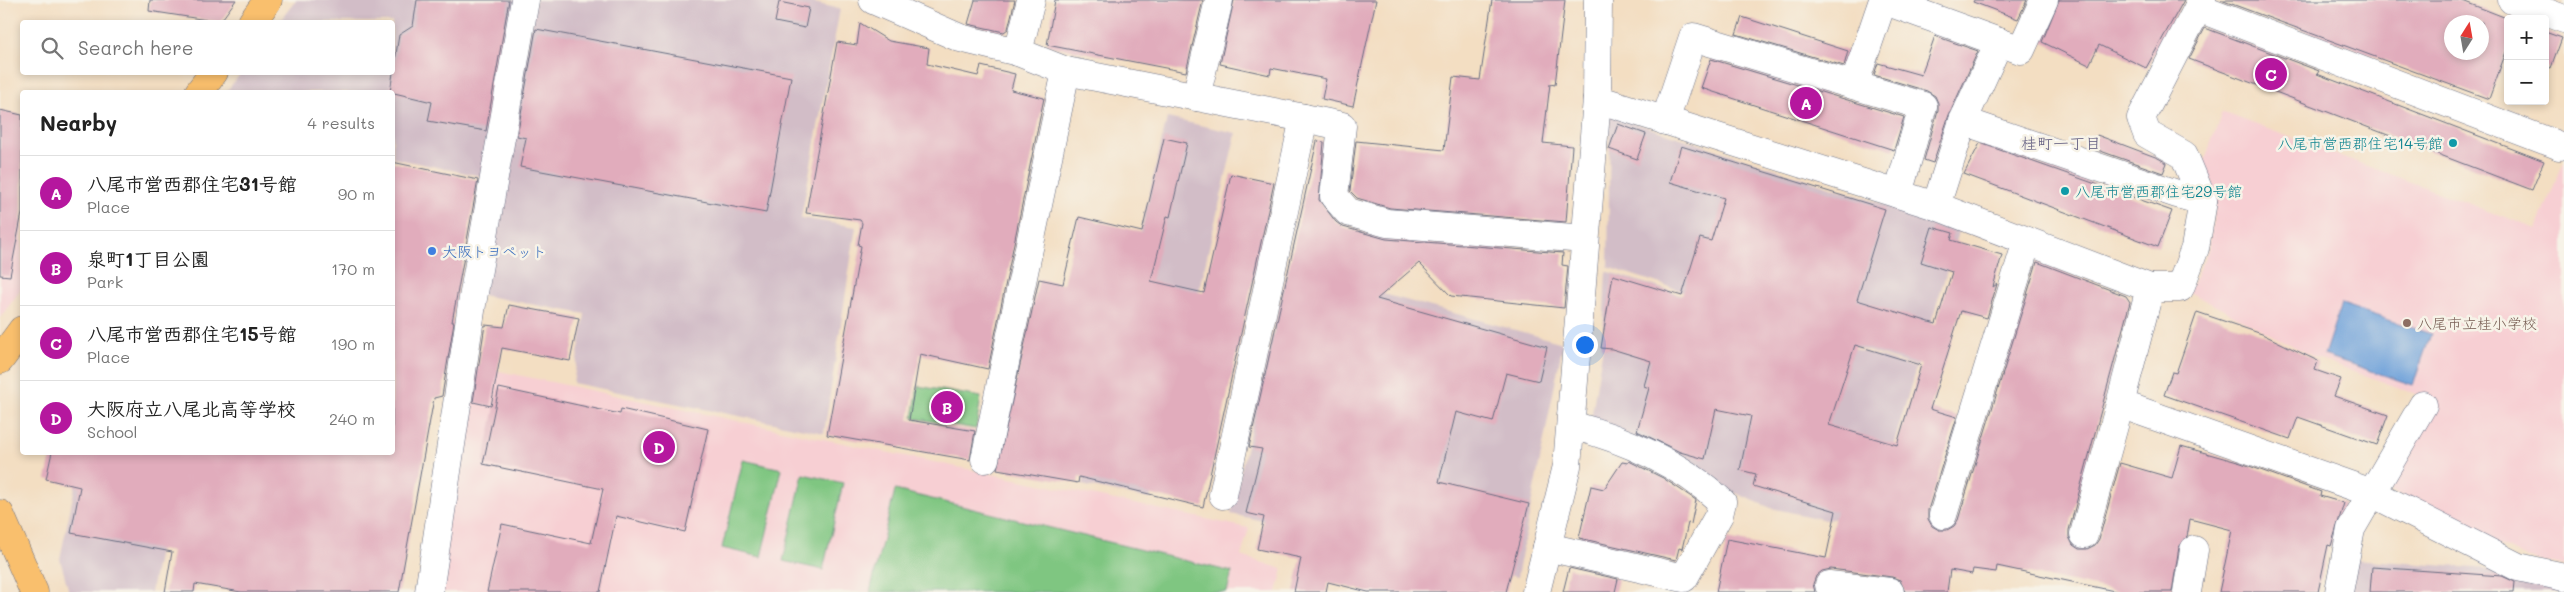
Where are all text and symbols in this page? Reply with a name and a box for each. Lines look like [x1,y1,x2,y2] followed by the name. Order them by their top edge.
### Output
[2444,15,2489,60] north arrow
[2504,15,2549,105] map controls
[2504,15,2549,60] button: +
[20,20,395,75] search box
[38,34,66,62] icon: search
[78,35,194,60] text: Search here
[2255,55,2287,93] pin: C
[2504,60,2549,105] button: −
[1790,84,1822,122] pin: A
[40,109,117,136] text: Nearby
[307,112,375,133] text: 4 results
[2021,132,2101,153] district label: 桂町一丁目
[2277,133,2443,153] place label: 八尾市営西郡住宅14号館
[2447,137,2459,149] marker: 八尾市営西郡住宅14号館
[87,171,297,196] text: 八尾市営西郡住宅31号館
[2075,181,2242,201] place label: 八尾市営西郡住宅29号館
[50,183,62,204] text: A
[338,183,375,204] text: 90 m
[2059,185,2071,197] marker: 八尾市営西郡住宅29号館
[87,196,130,217] text: Place
[442,241,547,261] place label: 大阪トヨペット
[426,245,438,257] marker: 大阪トヨペット
[87,246,209,271] text: 泉町1丁目公園
[51,258,61,279] text: B
[331,258,375,279] text: 170 m
[87,271,123,292] text: Park
[2417,313,2537,333] place label: 八尾市立桂小学校
[2401,317,2413,329] marker: 八尾市立桂小学校
[87,321,297,346] text: 八尾市営西郡住宅15号館
[1572,332,1598,358] your location
[50,333,62,354] text: C
[331,333,375,354] text: 190 m
[87,346,130,367] text: Place
[931,388,963,426] pin: B
[87,396,296,421] text: 大阪府立八尾北高等学校
[50,408,62,429] text: D
[329,408,375,429] text: 240 m
[87,421,137,442] text: School
[643,428,675,466] pin: D

